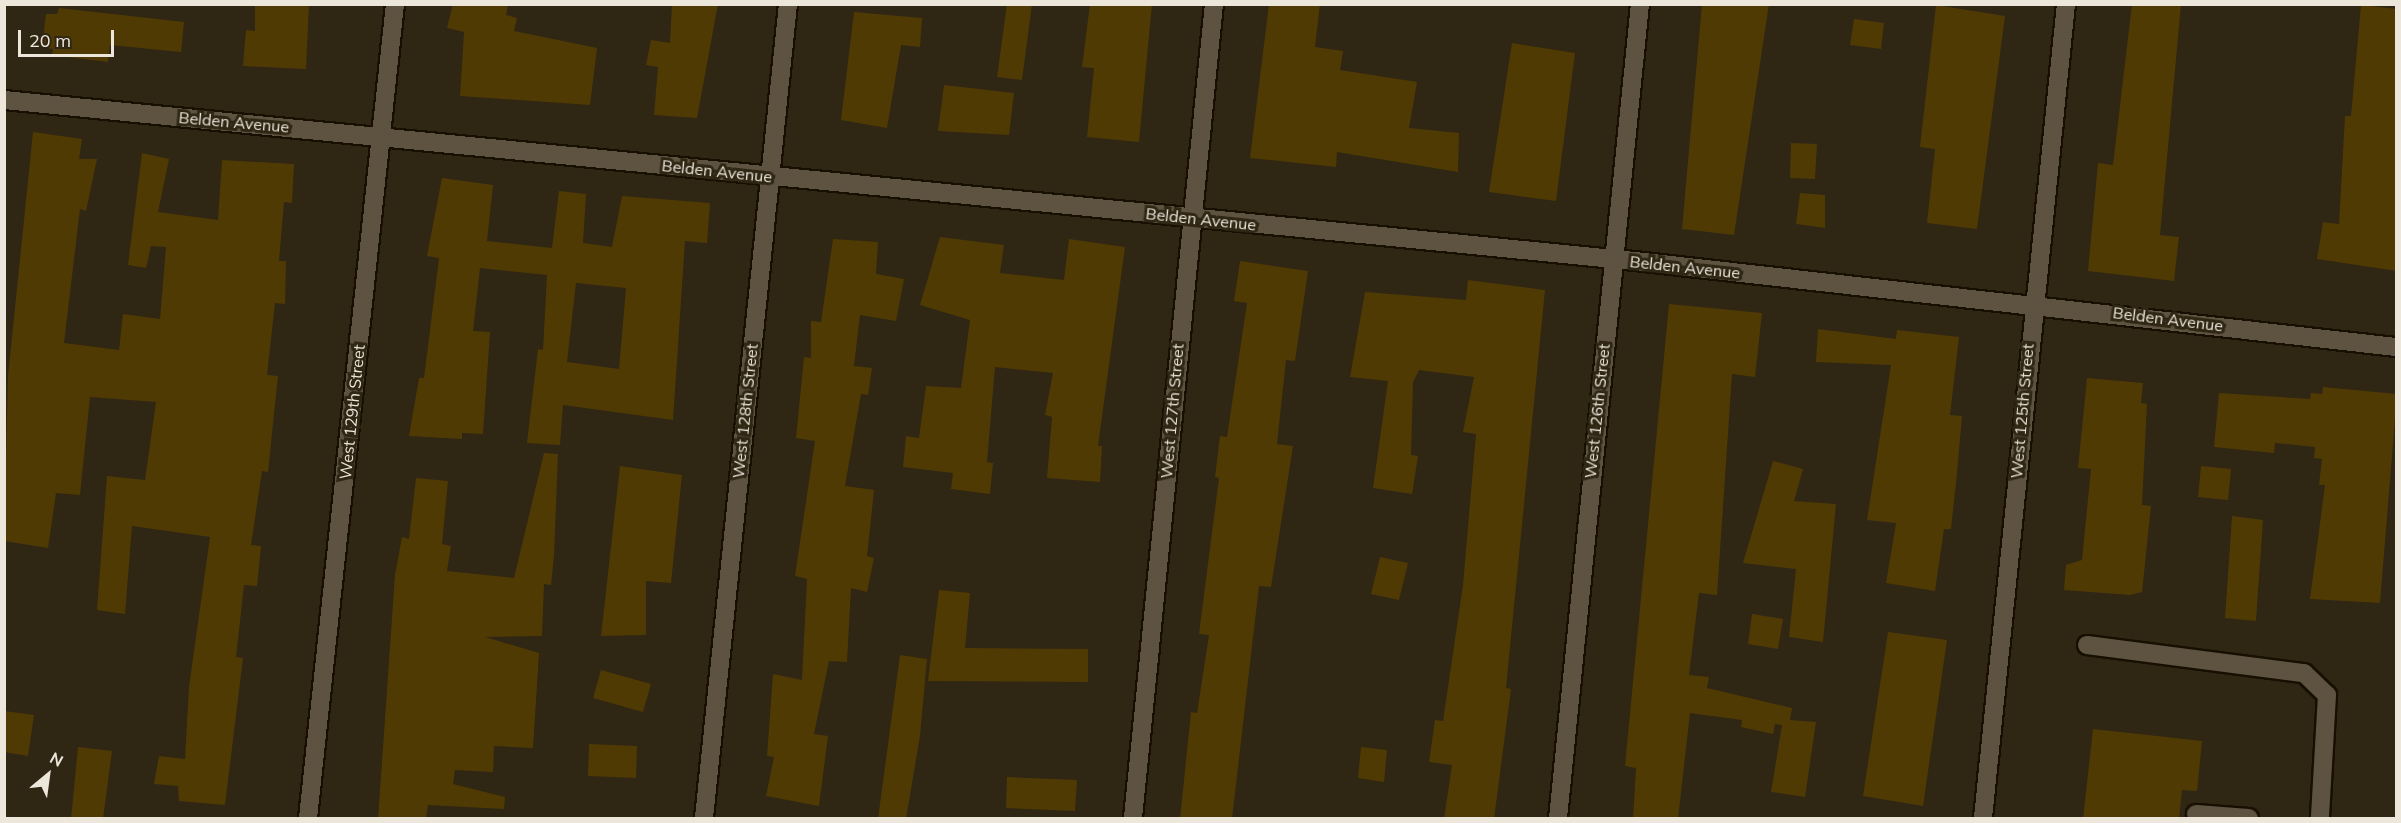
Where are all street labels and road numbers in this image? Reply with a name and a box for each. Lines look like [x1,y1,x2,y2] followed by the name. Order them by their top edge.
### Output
[178,108,290,136] street label: Belden Avenue
[661,156,773,186] street label: Belden Avenue
[1145,204,1257,234] street label: Belden Avenue
[1629,252,1741,282] street label: Belden Avenue
[2112,303,2224,335] street label: Belden Avenue
[728,343,762,479] street label: West 128th Street
[1157,343,1187,479] street label: West 127th Street
[1580,343,1614,479] street label: West 126th Street
[2007,343,2037,479] street label: West 125th Street
[335,344,369,480] street label: West 129th Street

